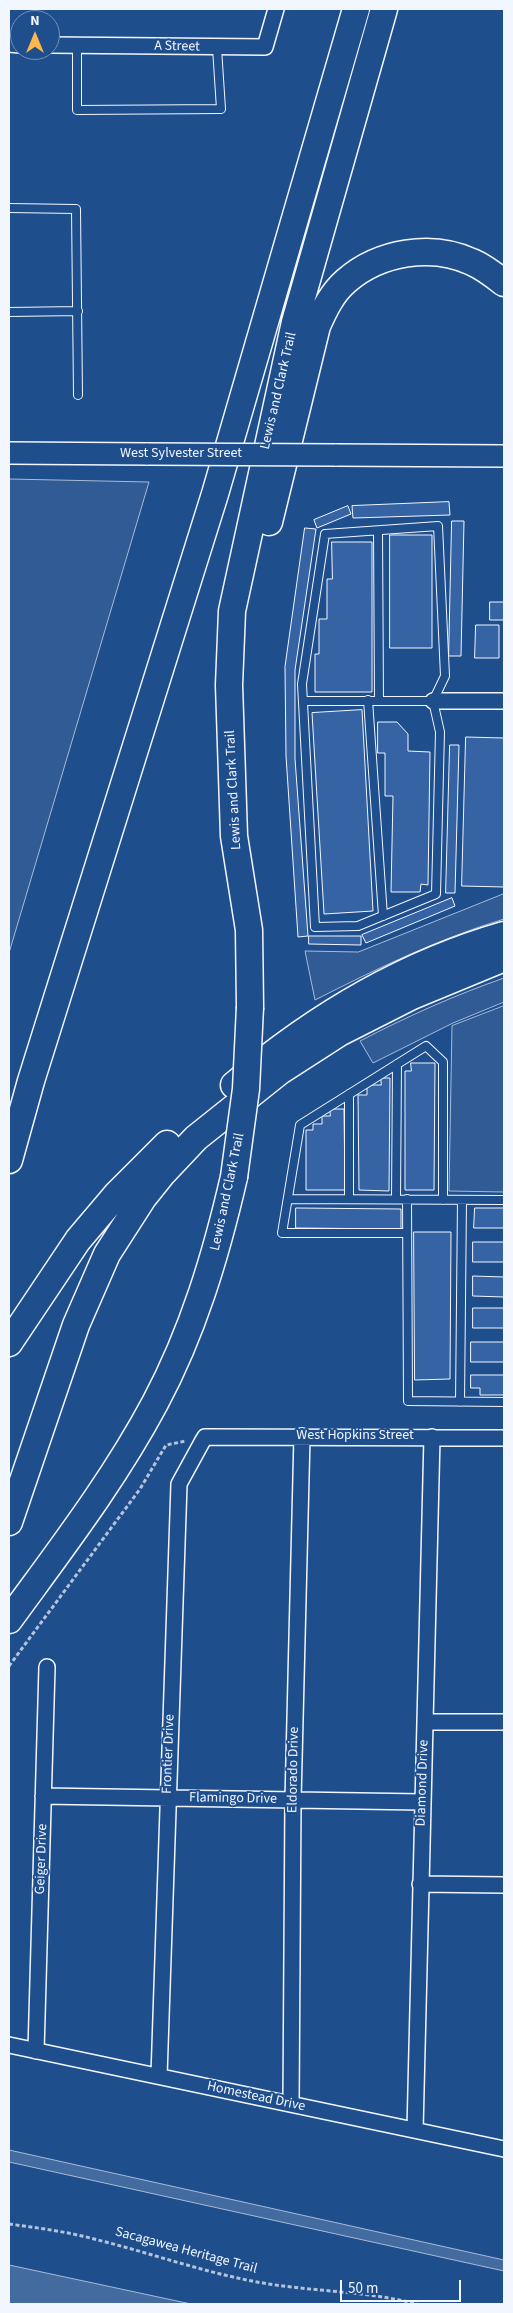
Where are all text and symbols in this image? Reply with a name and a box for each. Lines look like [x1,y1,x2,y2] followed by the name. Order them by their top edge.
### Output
[10,10,60,60] north arrow
[30,11,40,31] text: N
[154,38,200,56] street label: A Street
[257,331,301,451] street label: Lewis and Clark Trail
[120,446,242,462] street label: West Sylvester Street
[222,730,246,850] street label: Lewis and Clark Trail
[207,1132,249,1252] street label: Lewis and Clark Trail
[296,1428,414,1444] street label: West Hopkins Street
[159,1714,179,1794] street label: Frontier Drive
[285,1727,303,1813] street label: Eldorado Drive
[413,1739,433,1827] street label: Diamond Drive
[189,1790,277,1808] street label: Flamingo Drive
[32,1823,52,1895] street label: Geiger Drive
[205,2078,307,2116] street label: Homestead Drive
[113,2224,259,2278] street label: Sacagawea Heritage Trail
[343,2270,464,2302] scale bar
[348,2278,378,2299] text: 50 m

